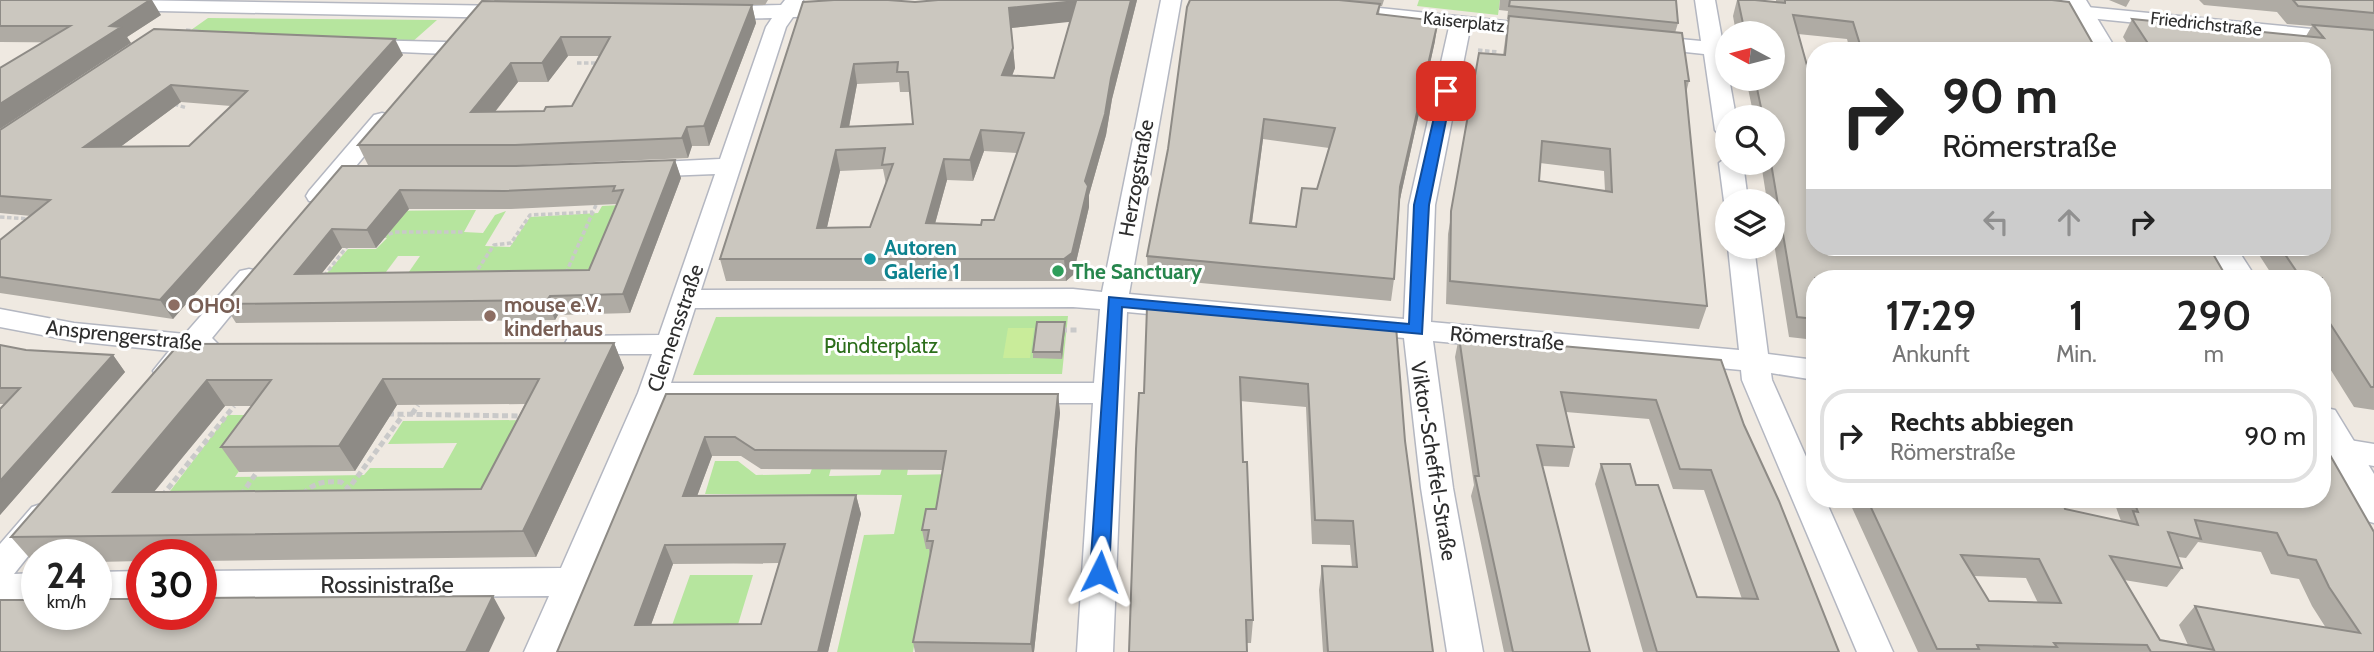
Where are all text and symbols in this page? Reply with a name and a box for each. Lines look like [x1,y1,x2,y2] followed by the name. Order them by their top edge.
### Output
[1422,7,1507,37] street label: Kaiserplatz
[2149,7,2263,41] street label: Friedrichstraße
[1715,21,1785,91] north arrow
[1715,21,1785,259] map controls
[1416,61,1476,121] pin
[1942,66,2058,125] text: 90 m
[1827,70,1918,161] icon: right
[1427,72,1465,110] icon: arrive
[1715,105,1785,175] button: search
[1113,117,1159,239] street label: Herzogstraße
[1942,126,2117,165] text: Römerstraße
[1715,189,1785,259] button: layers
[1977,203,2015,241] icon: left
[2050,203,2088,241] icon: ahead
[2123,203,2161,241] icon: right
[884,235,960,284] place label: Autoren Galerie 1
[862,251,878,267] marker: Autoren Galerie 1
[1072,259,1203,284] place label: The Sanctuary
[641,261,709,395] street label: Clemensstraße
[1050,263,1066,279] marker: The Sanctuary
[1885,289,1977,341] text: 17:29
[2069,289,2084,341] text: 1
[2176,289,2252,341] text: 290
[504,292,603,341] place label: mouse e.V. kinderhaus
[188,293,241,318] place label: OHO!
[166,297,182,313] marker: OHO!
[482,308,498,324] marker: mouse e.V. kinderhaus
[45,314,204,356] street label: Ansprengerstraße
[1449,321,1565,355] street label: Römerstraße
[824,333,938,358] park label: Pündterplatz
[1892,340,1970,368] text: Ankunft
[2056,340,2097,368] text: Min.
[2204,340,2224,368] text: m
[1406,360,1462,563] street label: Viktor-Scheffel-Straße
[1890,406,2074,438] text: Rechts abbiegen
[1831,417,1869,455] icon: right
[2244,420,2306,452] text: 90 m
[1890,438,2016,466] text: Römerstraße
[1063,535,1137,609] position arrow
[126,539,217,630] speed limit sign: 30
[46,554,87,597] text: 24
[320,570,454,599] street label: Rossinistraße
[47,591,86,613] text: km/h

